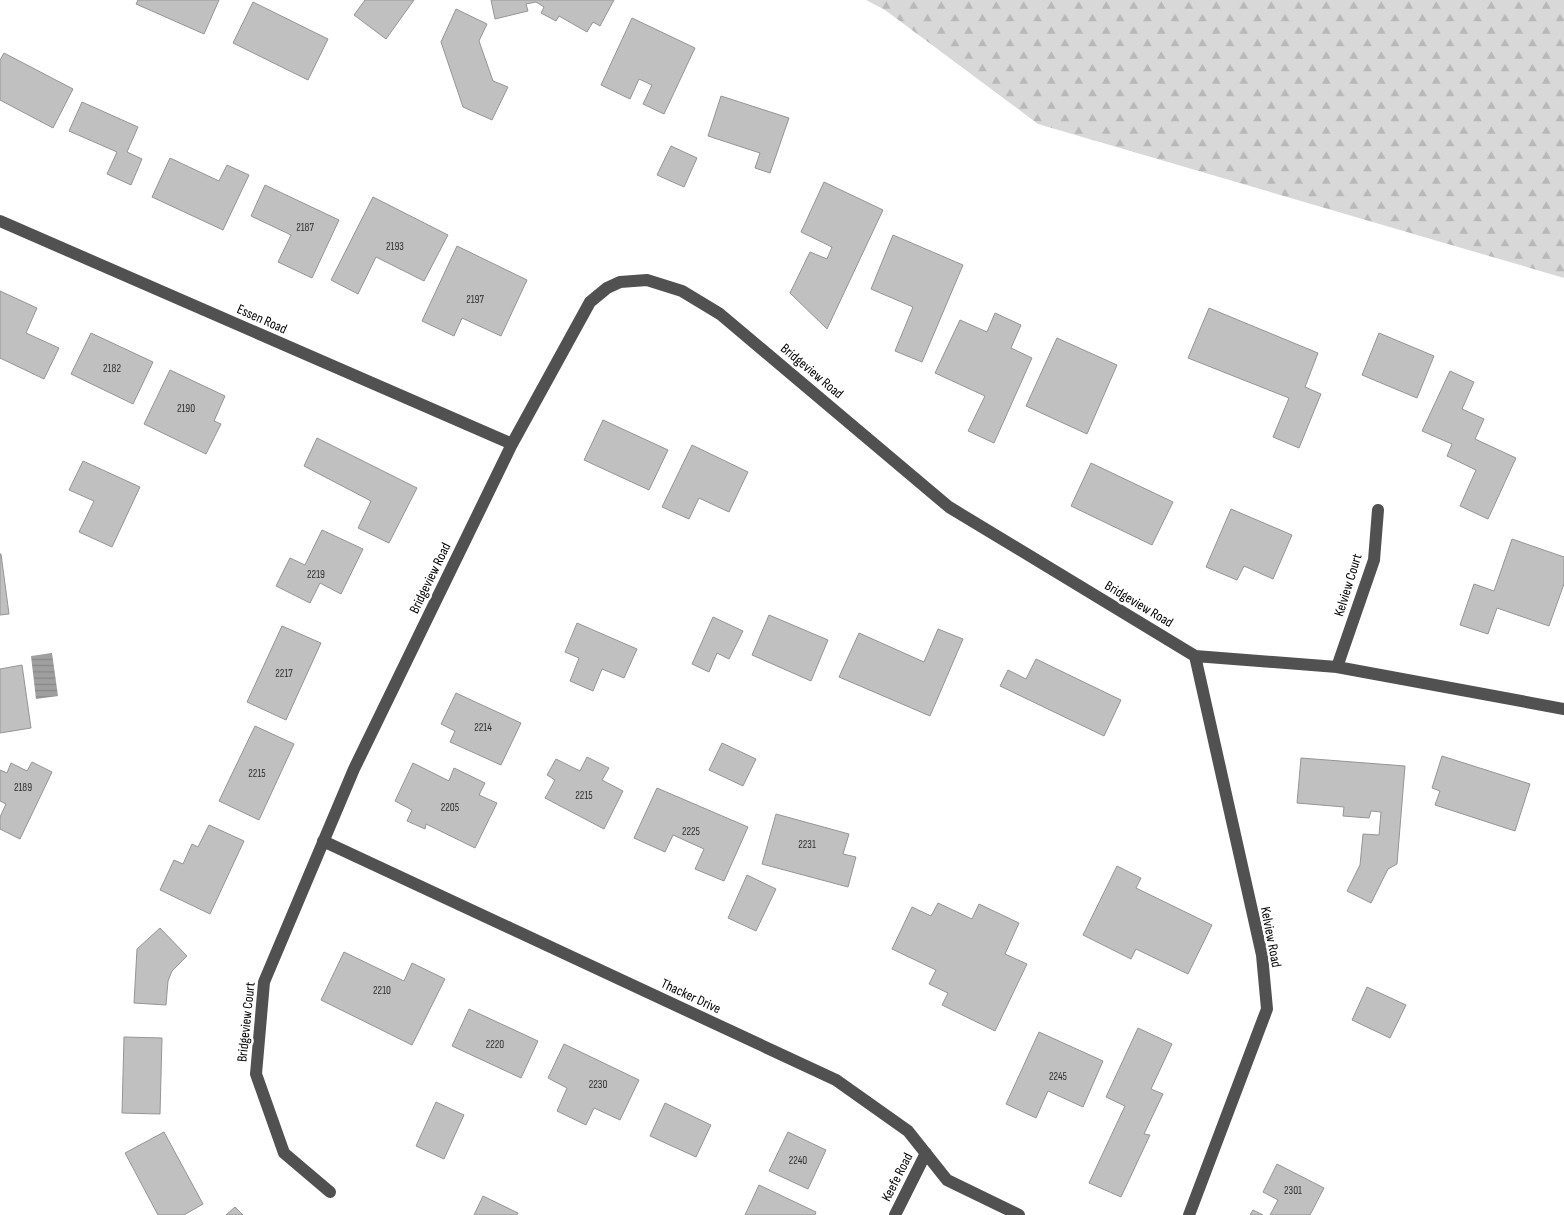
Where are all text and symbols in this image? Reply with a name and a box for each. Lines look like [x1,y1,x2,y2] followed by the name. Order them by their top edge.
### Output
[296,221,314,234] house number: 2187
[386,240,404,253] house number: 2193
[466,293,484,306] house number: 2197
[234,300,290,338] street label: Essen Road
[777,340,847,402] street label: Bridgeview Road
[103,362,121,375] house number: 2182
[177,402,195,415] house number: 2190
[406,540,455,616] street label: Bridgeview Road
[1330,552,1366,618] street label: Kelview Court
[307,568,325,581] house number: 2219
[1102,577,1176,631] street label: Bridgeview Road
[275,667,293,680] house number: 2217
[474,721,492,734] house number: 2214
[248,767,266,780] house number: 2215
[14,781,32,794] house number: 2189
[575,789,593,802] house number: 2215
[441,801,459,814] house number: 2205
[682,825,700,838] house number: 2225
[798,838,816,851] house number: 2231
[1257,905,1285,969] street label: Kelview Road
[658,975,724,1017] street label: Thacker Drive
[233,981,259,1063] street label: Bridgeview Court
[373,984,391,997] house number: 2210
[486,1038,504,1051] house number: 2220
[1049,1070,1067,1083] house number: 2245
[589,1078,607,1091] house number: 2230
[878,1150,917,1204] street label: Keefe Road
[789,1154,807,1167] house number: 2240
[1284,1184,1302,1197] house number: 2301

